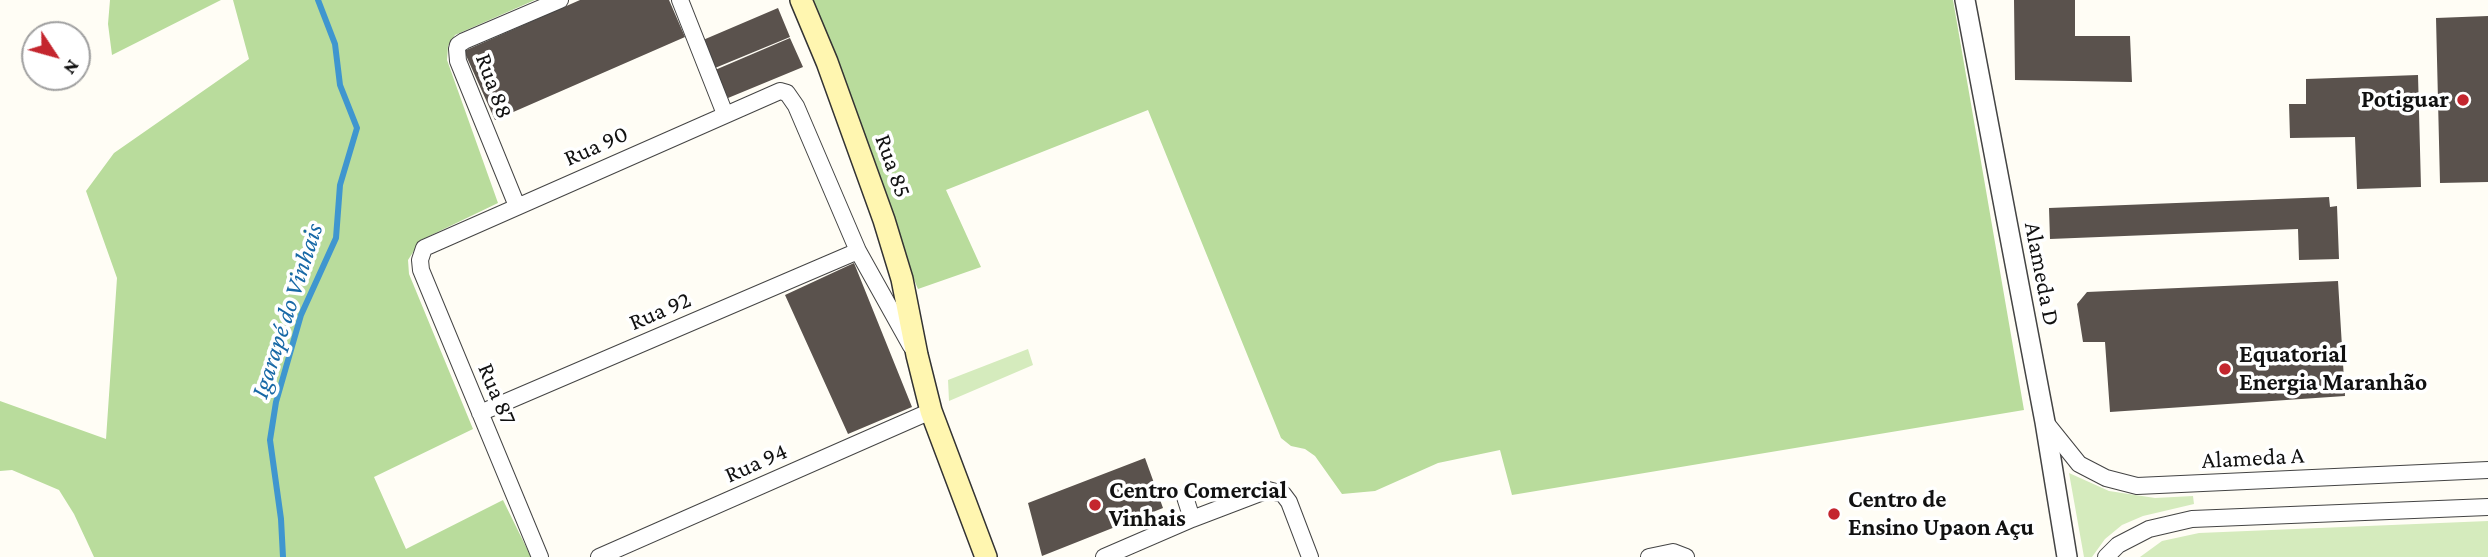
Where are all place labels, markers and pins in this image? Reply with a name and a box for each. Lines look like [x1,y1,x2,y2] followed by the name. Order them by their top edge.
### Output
[2361,86,2449,114] place label: Potiguar
[2455,92,2471,108] marker: Potiguar
[2239,341,2427,397] place label: Equatorial Energia Maranhão
[2217,361,2233,377] marker: Equatorial Energia Maranhão
[1109,477,1287,533] place label: Centro Comercial Vinhais
[1848,486,2034,542] place label: Centro de Ensino Upaon Açu
[1087,497,1103,513] marker: Centro Comercial Vinhais
[1826,506,1842,522] marker: Centro de Ensino Upaon Açu

